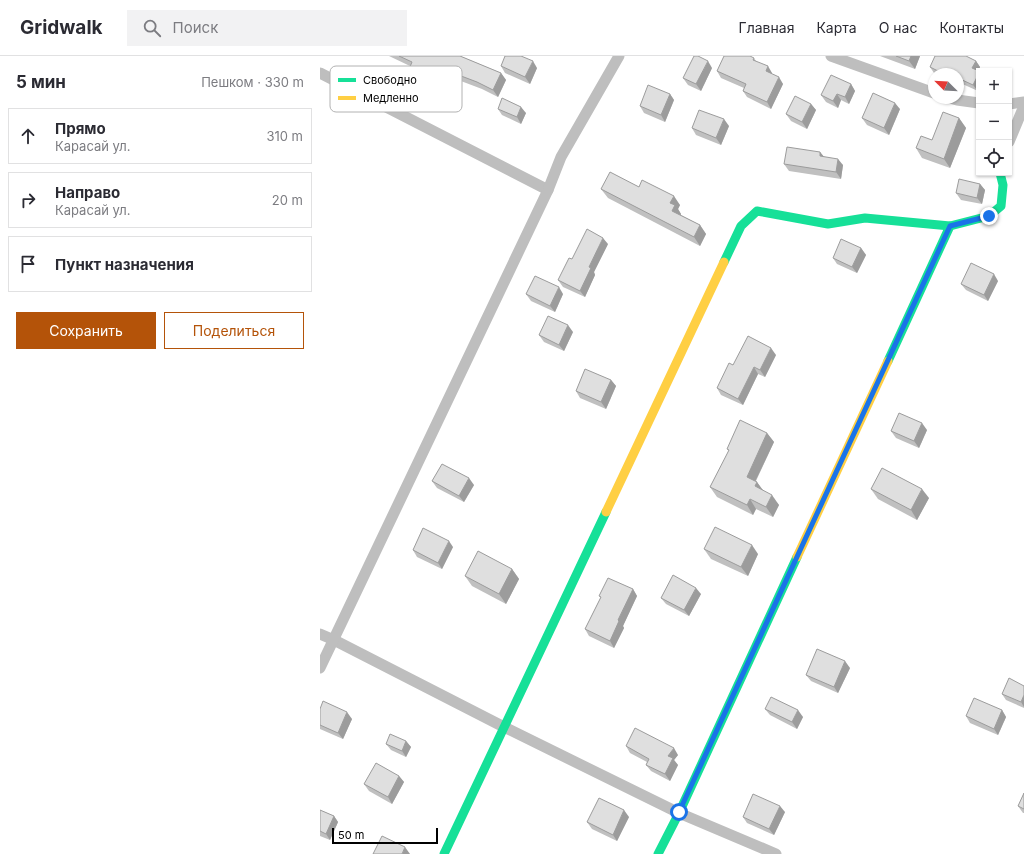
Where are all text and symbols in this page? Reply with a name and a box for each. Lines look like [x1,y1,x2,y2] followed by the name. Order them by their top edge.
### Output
[127,10,407,46] search box
[20,16,103,39] text: Gridwalk
[141,17,163,39] icon: search
[173,18,218,37] text: Поиск
[739,19,794,36] text: Главная
[816,19,857,36] text: Карта
[879,19,917,36] text: О нас
[939,19,1004,36] text: Контакты
[330,66,462,112] legend
[928,68,964,104] north arrow
[976,68,1012,176] map controls
[976,68,1012,104] button: +
[16,72,66,92] text: 5 мин
[363,73,417,87] text: Свободно
[201,74,304,90] text: Пешком · 330 m
[363,91,419,105] text: Медленно
[976,104,1012,140] button: −
[55,119,106,138] text: Прямо
[17,125,39,147] icon: ahead
[266,128,303,144] text: 310 m
[55,138,131,154] text: Карасай ул.
[976,140,1012,176] button: locate
[55,183,120,202] text: Направо
[17,189,39,211] icon: right
[272,192,303,208] text: 20 m
[55,202,131,218] text: Карасай ул.
[980,207,998,225] route end
[17,253,39,275] icon: arrive
[55,255,194,274] text: Пункт назначения
[16,312,156,349] button: Сохранить
[164,312,304,349] button: Поделиться
[670,803,688,821] route start
[332,826,438,845] scale bar
[338,828,364,842] text: 50 m

